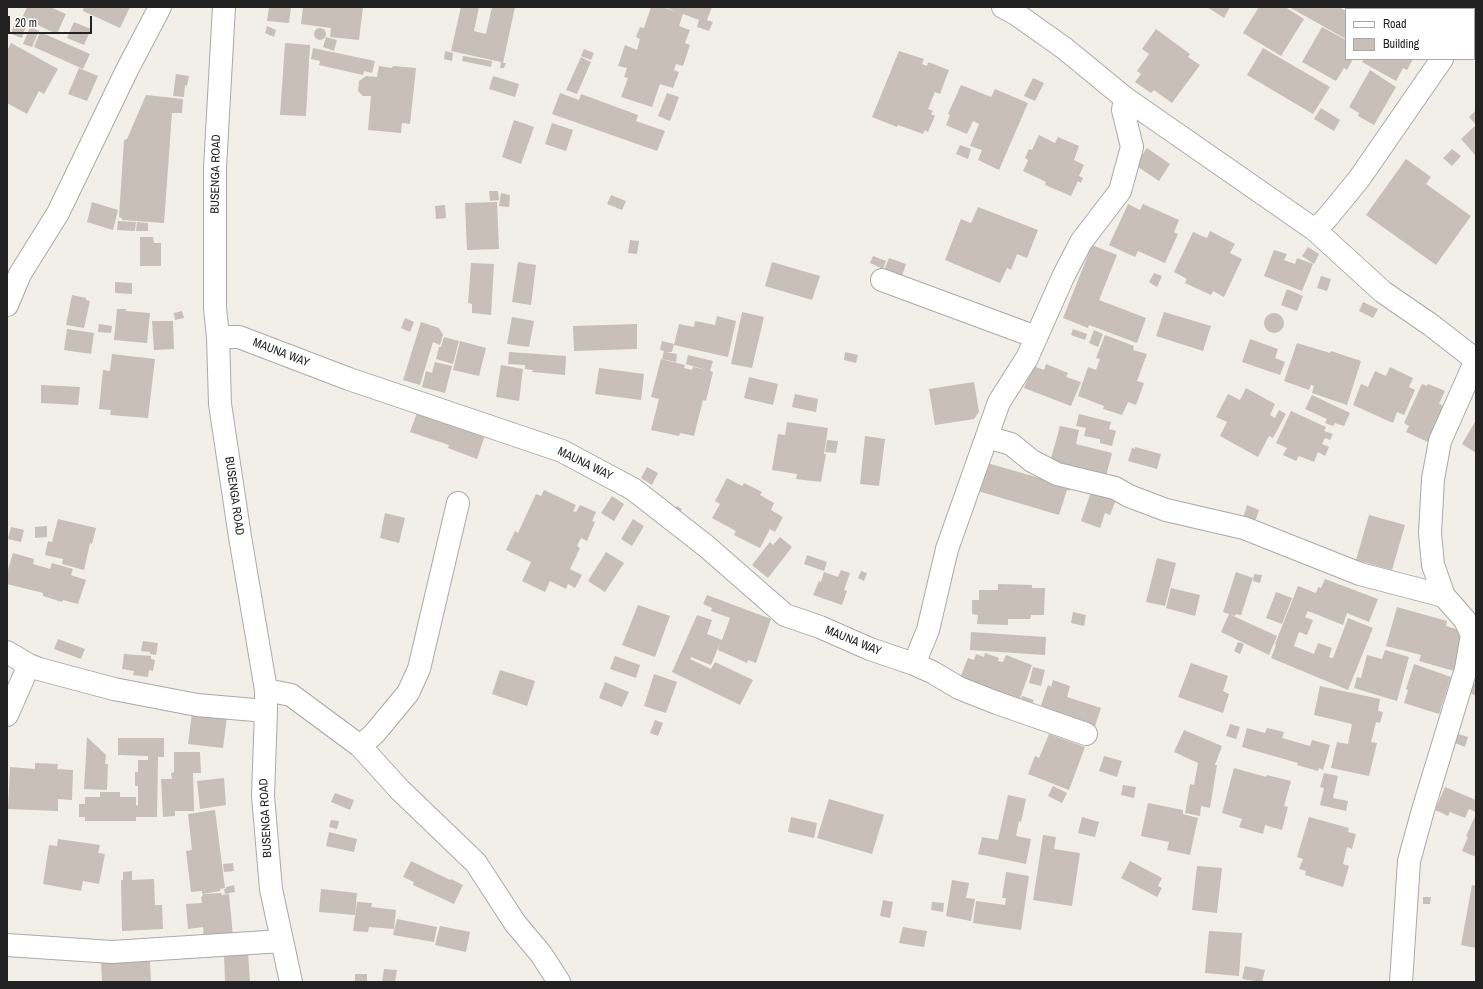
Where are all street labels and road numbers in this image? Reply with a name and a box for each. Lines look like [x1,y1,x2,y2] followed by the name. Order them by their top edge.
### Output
[208,134,224,214] street label: BUSENGA ROAD
[251,336,311,370] street label: MAUNA WAY
[555,444,615,484] street label: MAUNA WAY
[221,456,247,536] street label: BUSENGA ROAD
[823,623,883,659] street label: MAUNA WAY
[257,778,275,858] street label: BUSENGA ROAD

